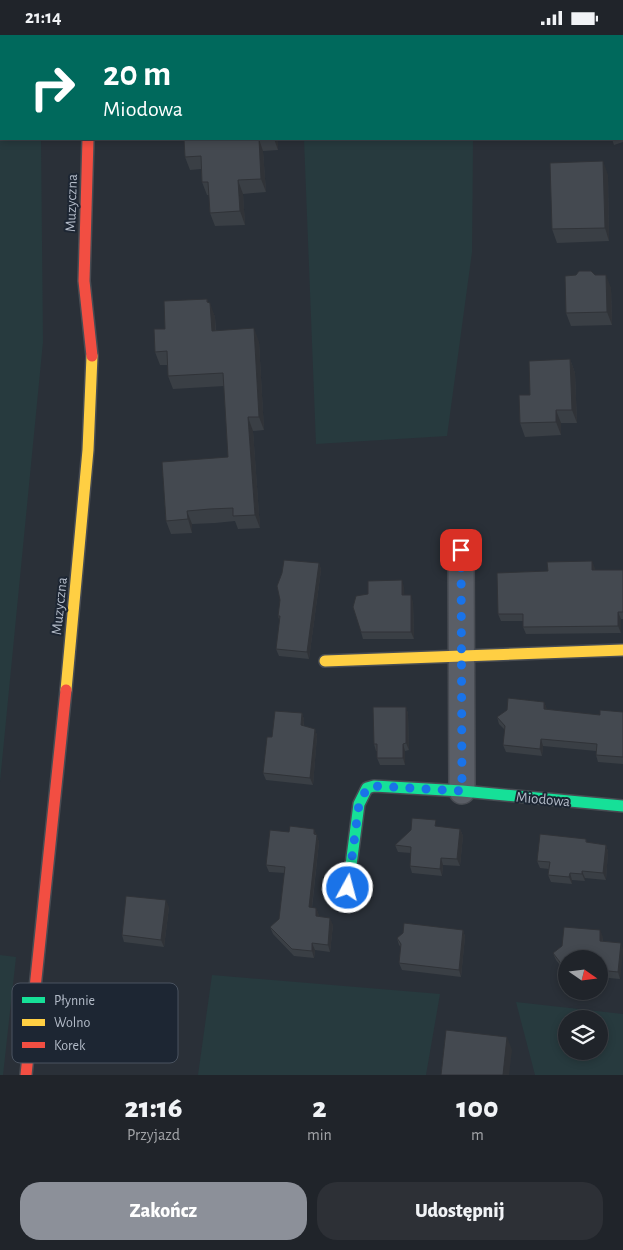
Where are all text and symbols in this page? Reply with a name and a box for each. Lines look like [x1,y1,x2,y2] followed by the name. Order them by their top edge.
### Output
[25,8,62,27] text: 21:14
[20,55,85,120] icon: right
[103,57,171,92] text: 20 m
[103,98,183,120] text: Miodowa
[63,174,80,232] street label: Muzyczna
[440,529,482,571] pin
[447,536,475,564] icon: arrive
[49,576,70,636] street label: Muzyczna
[515,790,571,809] street label: Miodowa
[321,861,373,913] position arrow
[558,950,608,1000] north arrow
[558,950,608,1060] map controls
[12,983,178,1063] legend
[54,994,95,1008] text: Płynnie
[558,1010,608,1060] button: layers
[54,1016,90,1030] text: Wolno
[54,1039,86,1053] text: Korek
[124,1093,182,1123] text: 21:16
[312,1093,327,1123] text: 2
[456,1093,498,1123] text: 100
[127,1127,180,1143] text: Przyjazd
[307,1127,332,1143] text: min
[471,1127,484,1143] text: m
[20,1182,307,1240] button: Zakończ
[317,1182,603,1240] button: Udostępnij

